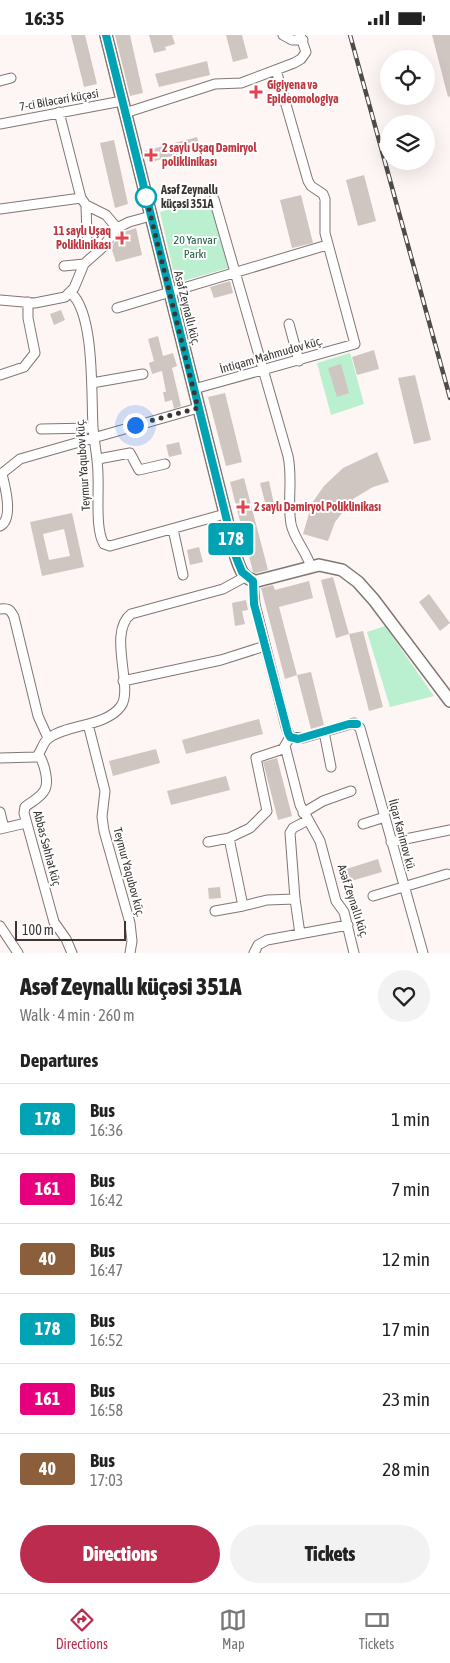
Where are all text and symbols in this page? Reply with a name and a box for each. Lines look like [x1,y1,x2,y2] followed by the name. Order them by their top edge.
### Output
[25,7,64,29] text: 16:35
[380,50,435,170] map controls
[380,50,435,105] button: locate
[267,78,339,106] place label: Gigiyena və Epideomologiya
[249,85,263,99] marker: Gigiyena və Epideomologiya
[18,86,100,114] street label: 7-ci Biləcəri küçəsi
[380,115,435,170] button: layers
[162,141,257,169] place label: 2 saylı Uşaq Dəmiryol poliklinikası
[144,148,158,162] marker: 2 saylı Uşaq Dəmiryol poliklinikası
[160,183,218,211] place label: Asəf Zeynallı küçəsi 351A
[135,186,157,208] marker: Asəf Zeynallı küçəsi 351A
[53,224,111,252] place label: 11 saylı Uşaq Poliklinikası
[115,231,129,245] marker: 11 saylı Uşaq Poliklinikası
[174,233,217,261] park label: 20 Yanvar Parkı
[171,269,203,347] street label: Asəf Zeynallı küç.
[218,334,324,376] street label: İntiqam Mahmudov küç.
[123,413,148,438] your location
[73,419,93,511] street label: Teymur Yaqubov küç.
[236,500,250,514] marker: 2 saylı Dəmiryol Poliklinikası
[254,500,381,514] place label: 2 saylı Dəmiryol Poliklinikası
[202,523,260,555] line badge: 178
[218,528,244,549] text: 178
[386,797,418,873] street label: İlqar Kərimov kü.
[30,809,64,887] street label: Abbas Səhhət küç
[110,826,148,918] street label: Teymur Yaqubov küç.
[335,863,371,939] street label: Asəf Zeynallı küç.
[15,918,126,941] scale bar
[22,922,54,938] text: 100 m
[378,970,430,1022] button: heart
[20,973,242,1000] text: Asəf Zeynallı küçəsi 351A
[20,1006,134,1024] text: Walk · 4 min · 260 m
[20,1049,98,1071] text: Departures
[90,1099,115,1121] text: Bus
[35,1108,60,1129] text: 178
[391,1108,430,1130] text: 1 min
[90,1121,123,1139] text: 16:36
[90,1169,115,1191] text: Bus
[35,1178,60,1199] text: 161
[391,1178,430,1200] text: 7 min
[90,1191,123,1209] text: 16:42
[90,1239,115,1261] text: Bus
[39,1248,56,1269] text: 40
[382,1248,430,1270] text: 12 min
[90,1261,123,1279] text: 16:47
[90,1309,115,1331] text: Bus
[35,1318,60,1339] text: 178
[382,1318,430,1340] text: 17 min
[90,1331,123,1349] text: 16:52
[90,1379,115,1401] text: Bus
[35,1388,60,1409] text: 161
[382,1388,430,1410] text: 23 min
[90,1401,123,1419] text: 16:58
[90,1449,115,1471] text: Bus
[39,1458,56,1479] text: 40
[382,1458,430,1480] text: 28 min
[90,1471,123,1489] text: 17:03
[20,1525,220,1583] button: Directions
[230,1525,430,1583] button: Tickets
[56,1606,108,1652] tab: Directions
[219,1606,247,1652] tab: Map
[359,1606,394,1652] tab: Tickets

